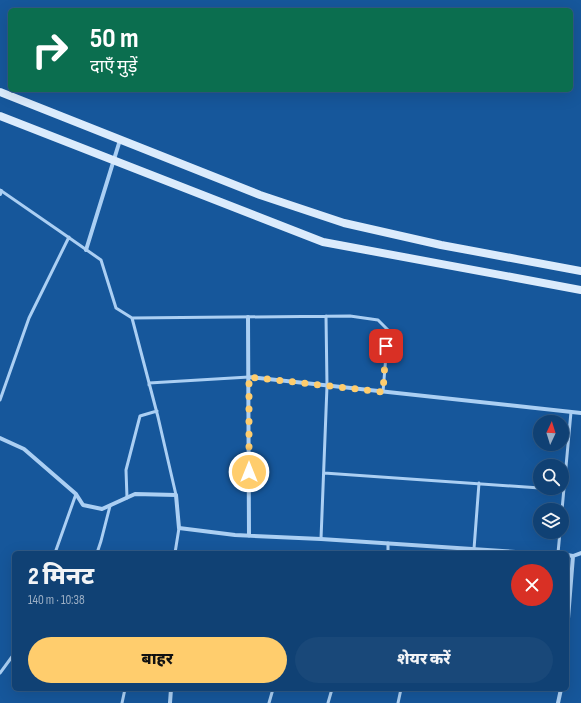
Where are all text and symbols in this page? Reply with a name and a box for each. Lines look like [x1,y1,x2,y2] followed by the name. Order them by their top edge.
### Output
[90,22,139,55] text: 50 m
[24,24,76,76] icon: right
[90,56,137,77] text: दाएँ मुड़ें
[369,329,403,363] pin
[375,335,397,357] icon: arrive
[533,415,569,451] north arrow
[533,415,569,539] map controls
[228,451,270,493] position arrow
[533,459,569,495] button: search
[533,503,569,539] button: layers
[28,562,94,591] text: 2 मिनट
[511,564,553,606] button: close
[28,592,85,608] text: 140 m · 10:38
[28,637,287,683] button: बाहर
[295,637,553,683] button: शेयर करें

